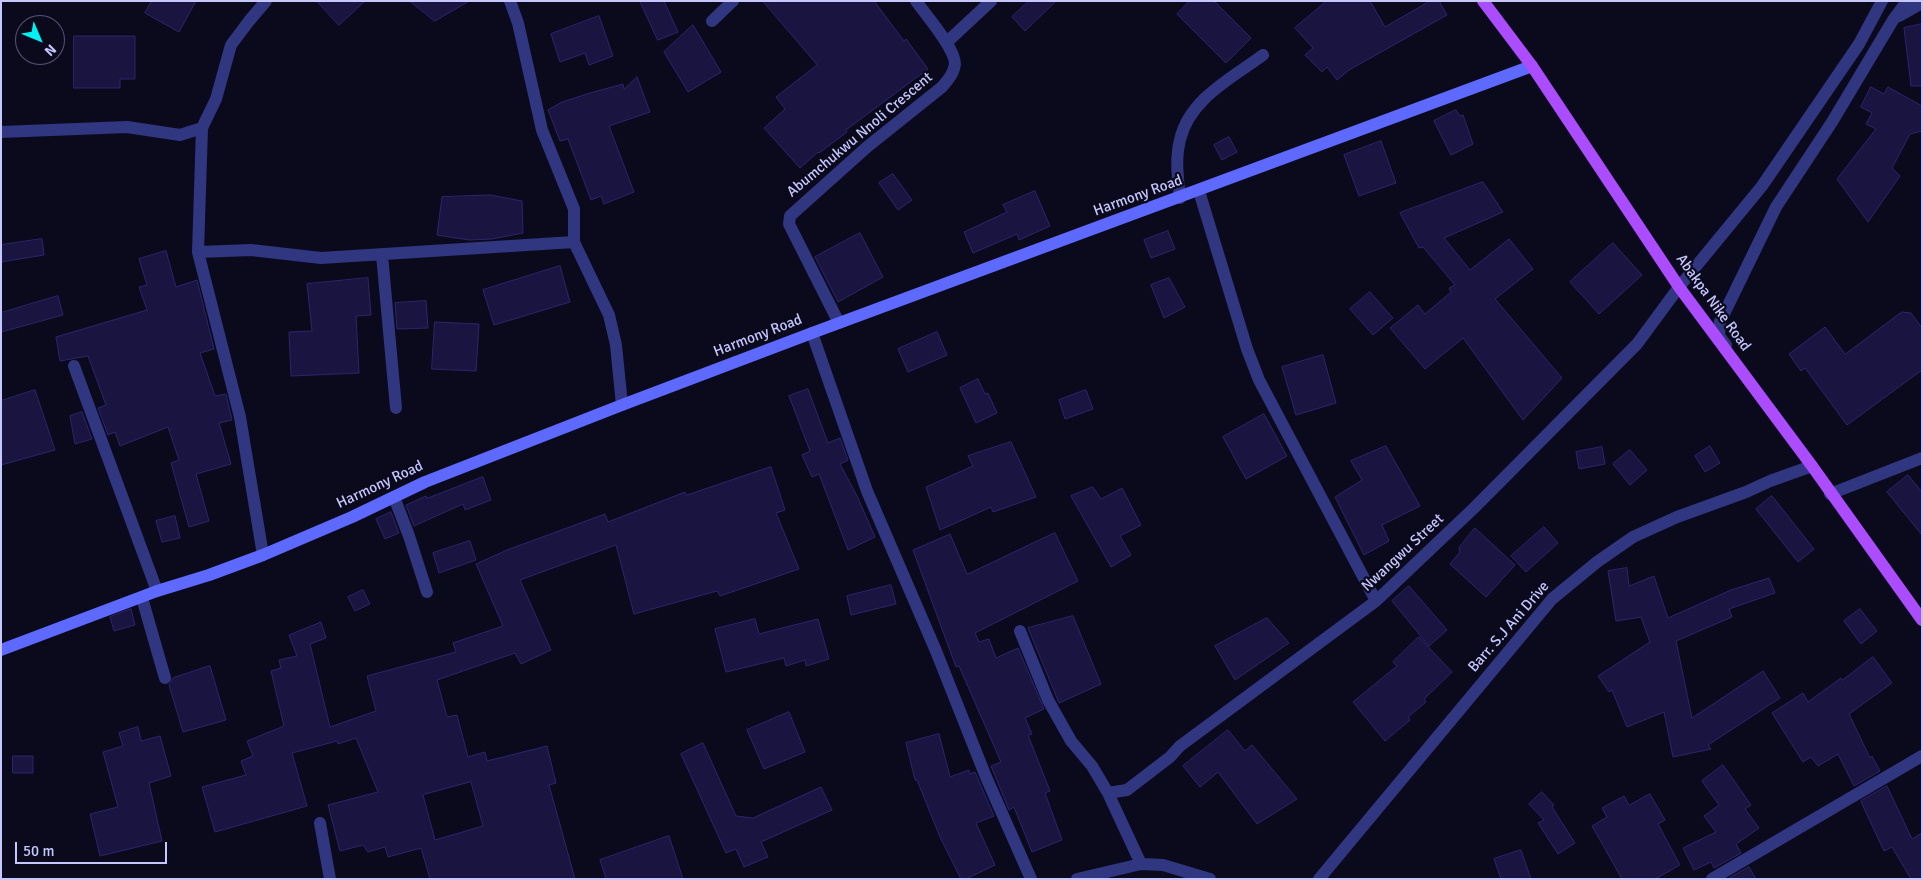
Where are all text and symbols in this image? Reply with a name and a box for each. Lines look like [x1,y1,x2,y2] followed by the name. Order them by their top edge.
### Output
[15,15,65,65] north arrow
[41,41,60,60] text: N
[783,69,937,201] street label: Abumchukwu Nnoli Crescent
[1091,172,1185,220] street label: Harmony Road
[1672,251,1754,355] street label: Abakpa Nike Road
[711,311,805,361] street label: Harmony Road
[334,457,426,513] street label: Harmony Road
[1358,510,1448,596] street label: Nwangwu Street
[1465,578,1553,676] street label: Barr. S.J Ani Drive
[18,832,170,864] scale bar
[23,842,54,860] text: 50 m

